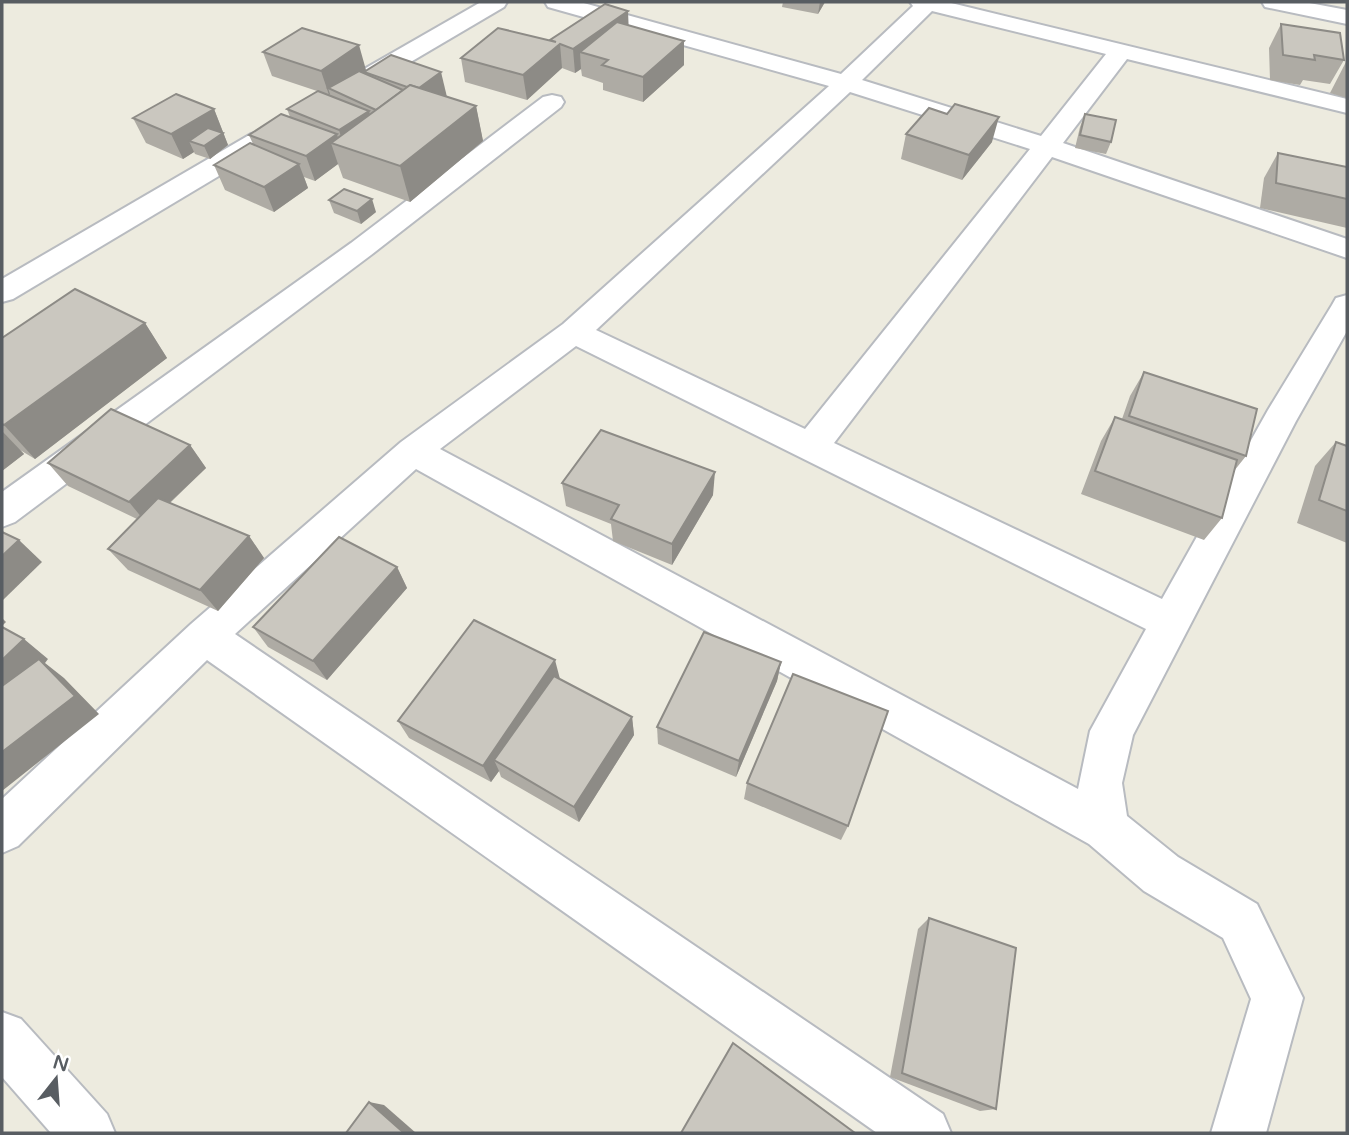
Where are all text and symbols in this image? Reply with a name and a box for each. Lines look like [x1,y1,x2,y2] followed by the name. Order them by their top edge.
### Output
[21,1044,91,1114] north arrow
[50,1051,71,1076] text: N

